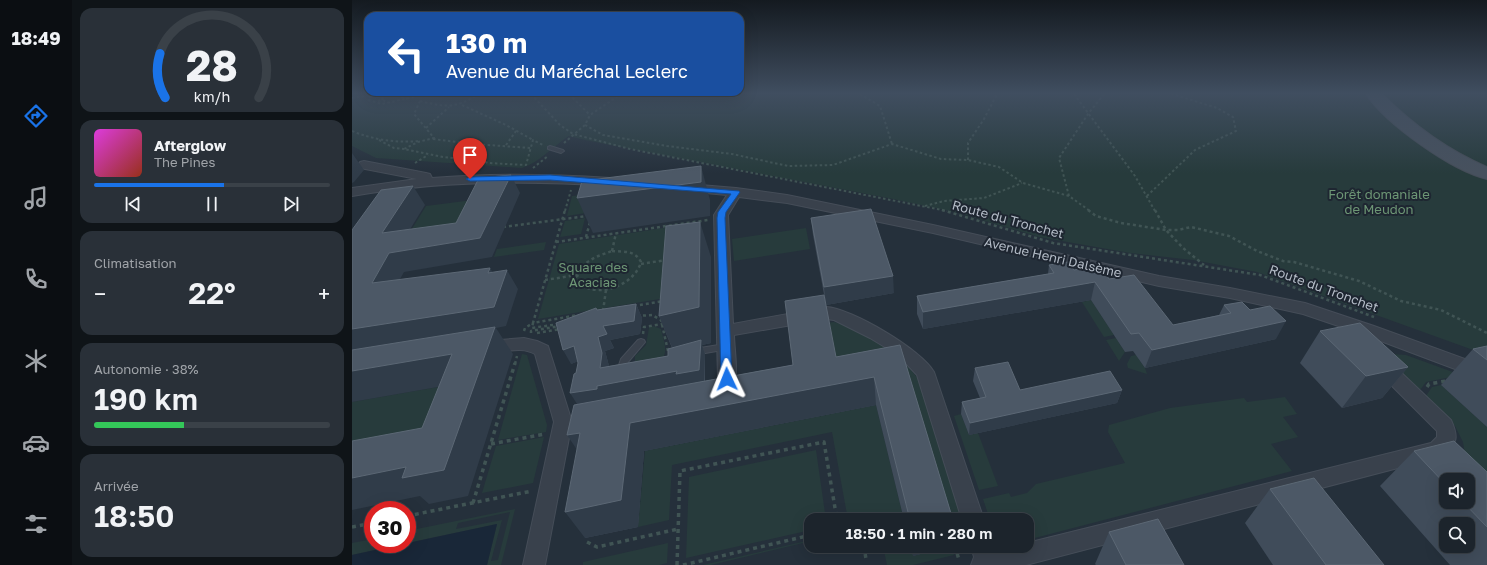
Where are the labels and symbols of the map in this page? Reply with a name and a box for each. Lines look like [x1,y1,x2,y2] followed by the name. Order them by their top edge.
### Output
[453,138,487,179] pin
[1328,186,1430,217] park label: Forêt domaniale de Meudon
[950,196,1066,242] street label: Route du Tronchet
[983,233,1123,281] street label: Avenue Henri Dalsème
[558,259,628,290] park label: Square des Acacias
[1267,261,1381,315] street label: Route du Tronchet
[706,358,748,400] position arrow
[364,501,416,553] speed limit sign: 30

